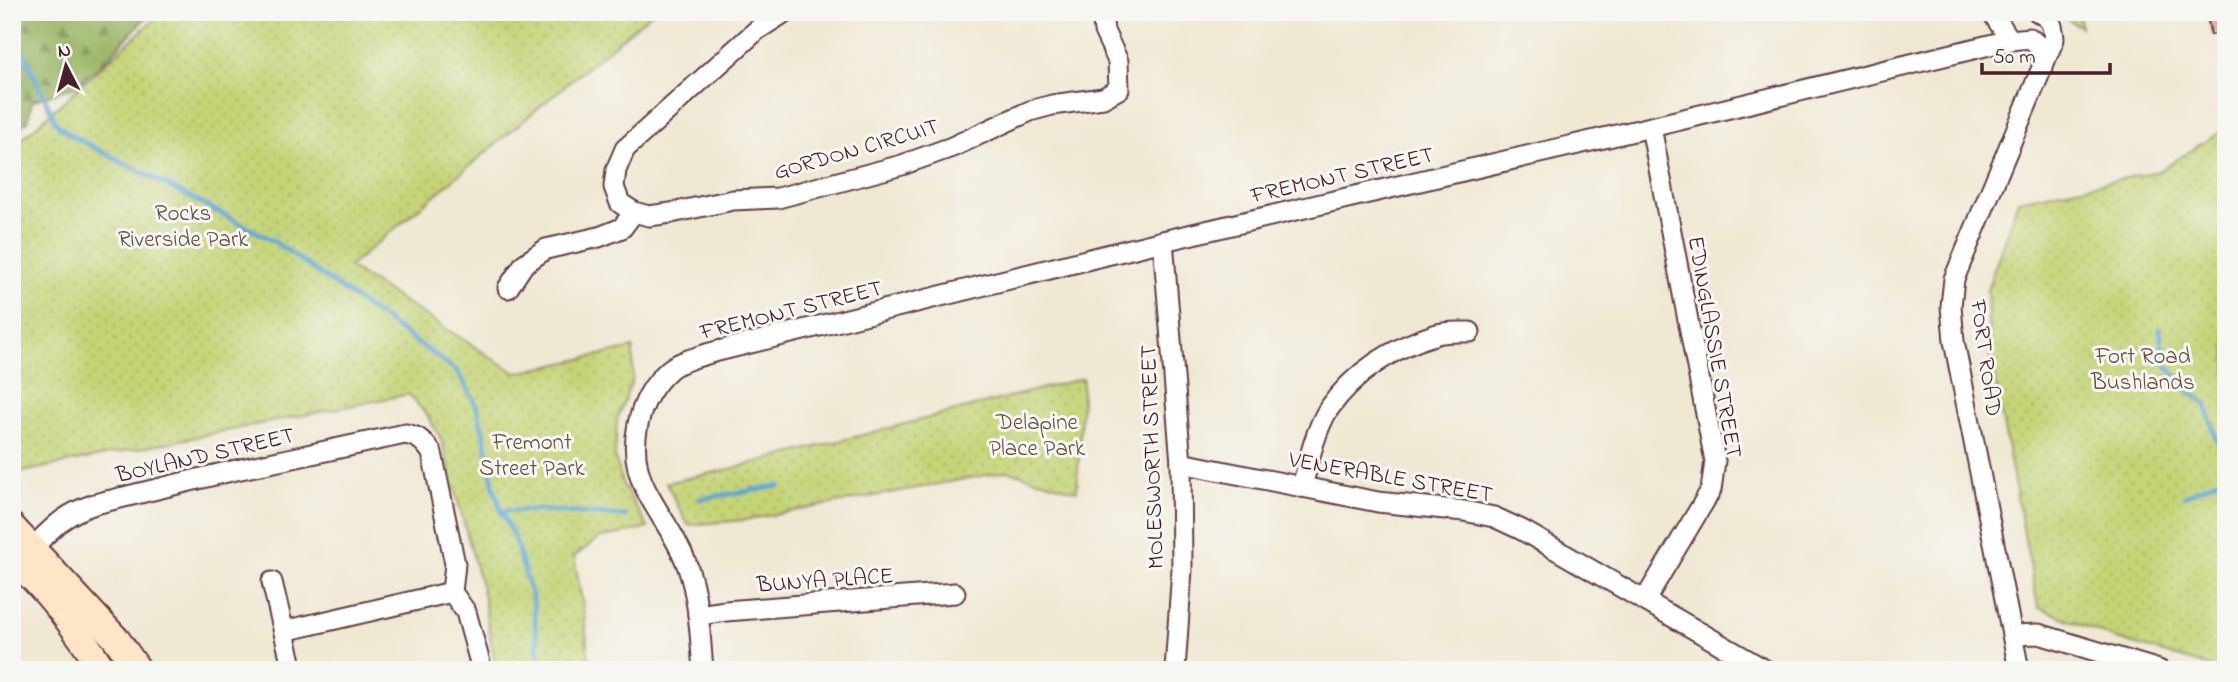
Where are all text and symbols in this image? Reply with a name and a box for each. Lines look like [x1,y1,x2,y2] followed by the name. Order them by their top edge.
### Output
[32,32,102,102] north arrow
[1982,32,2110,76] scale bar
[57,37,72,66] text: N
[1993,43,2036,73] text: 50 m
[770,111,943,190] street label: GORDON CIRCUIT
[1247,139,1437,214] street label: FREMONT STREET
[118,198,249,257] park label: Rocks Riverside Park
[1678,234,1749,461] street label: EDINGLASSIE STREET
[696,273,886,350] street label: FREMONT STREET
[1960,297,2009,419] street label: FORT ROAD
[2090,341,2195,400] park label: Fort Road Bushlands
[1133,344,1174,570] street label: MOLESWORTH STREET
[989,407,1086,466] park label: Delapine Place Park
[112,420,298,493] street label: BOYLAND STREET
[479,427,586,486] park label: Fremont Street Park
[1285,444,1495,513] street label: VENERABLE STREET
[755,560,895,603] street label: BUNYA PLACE

